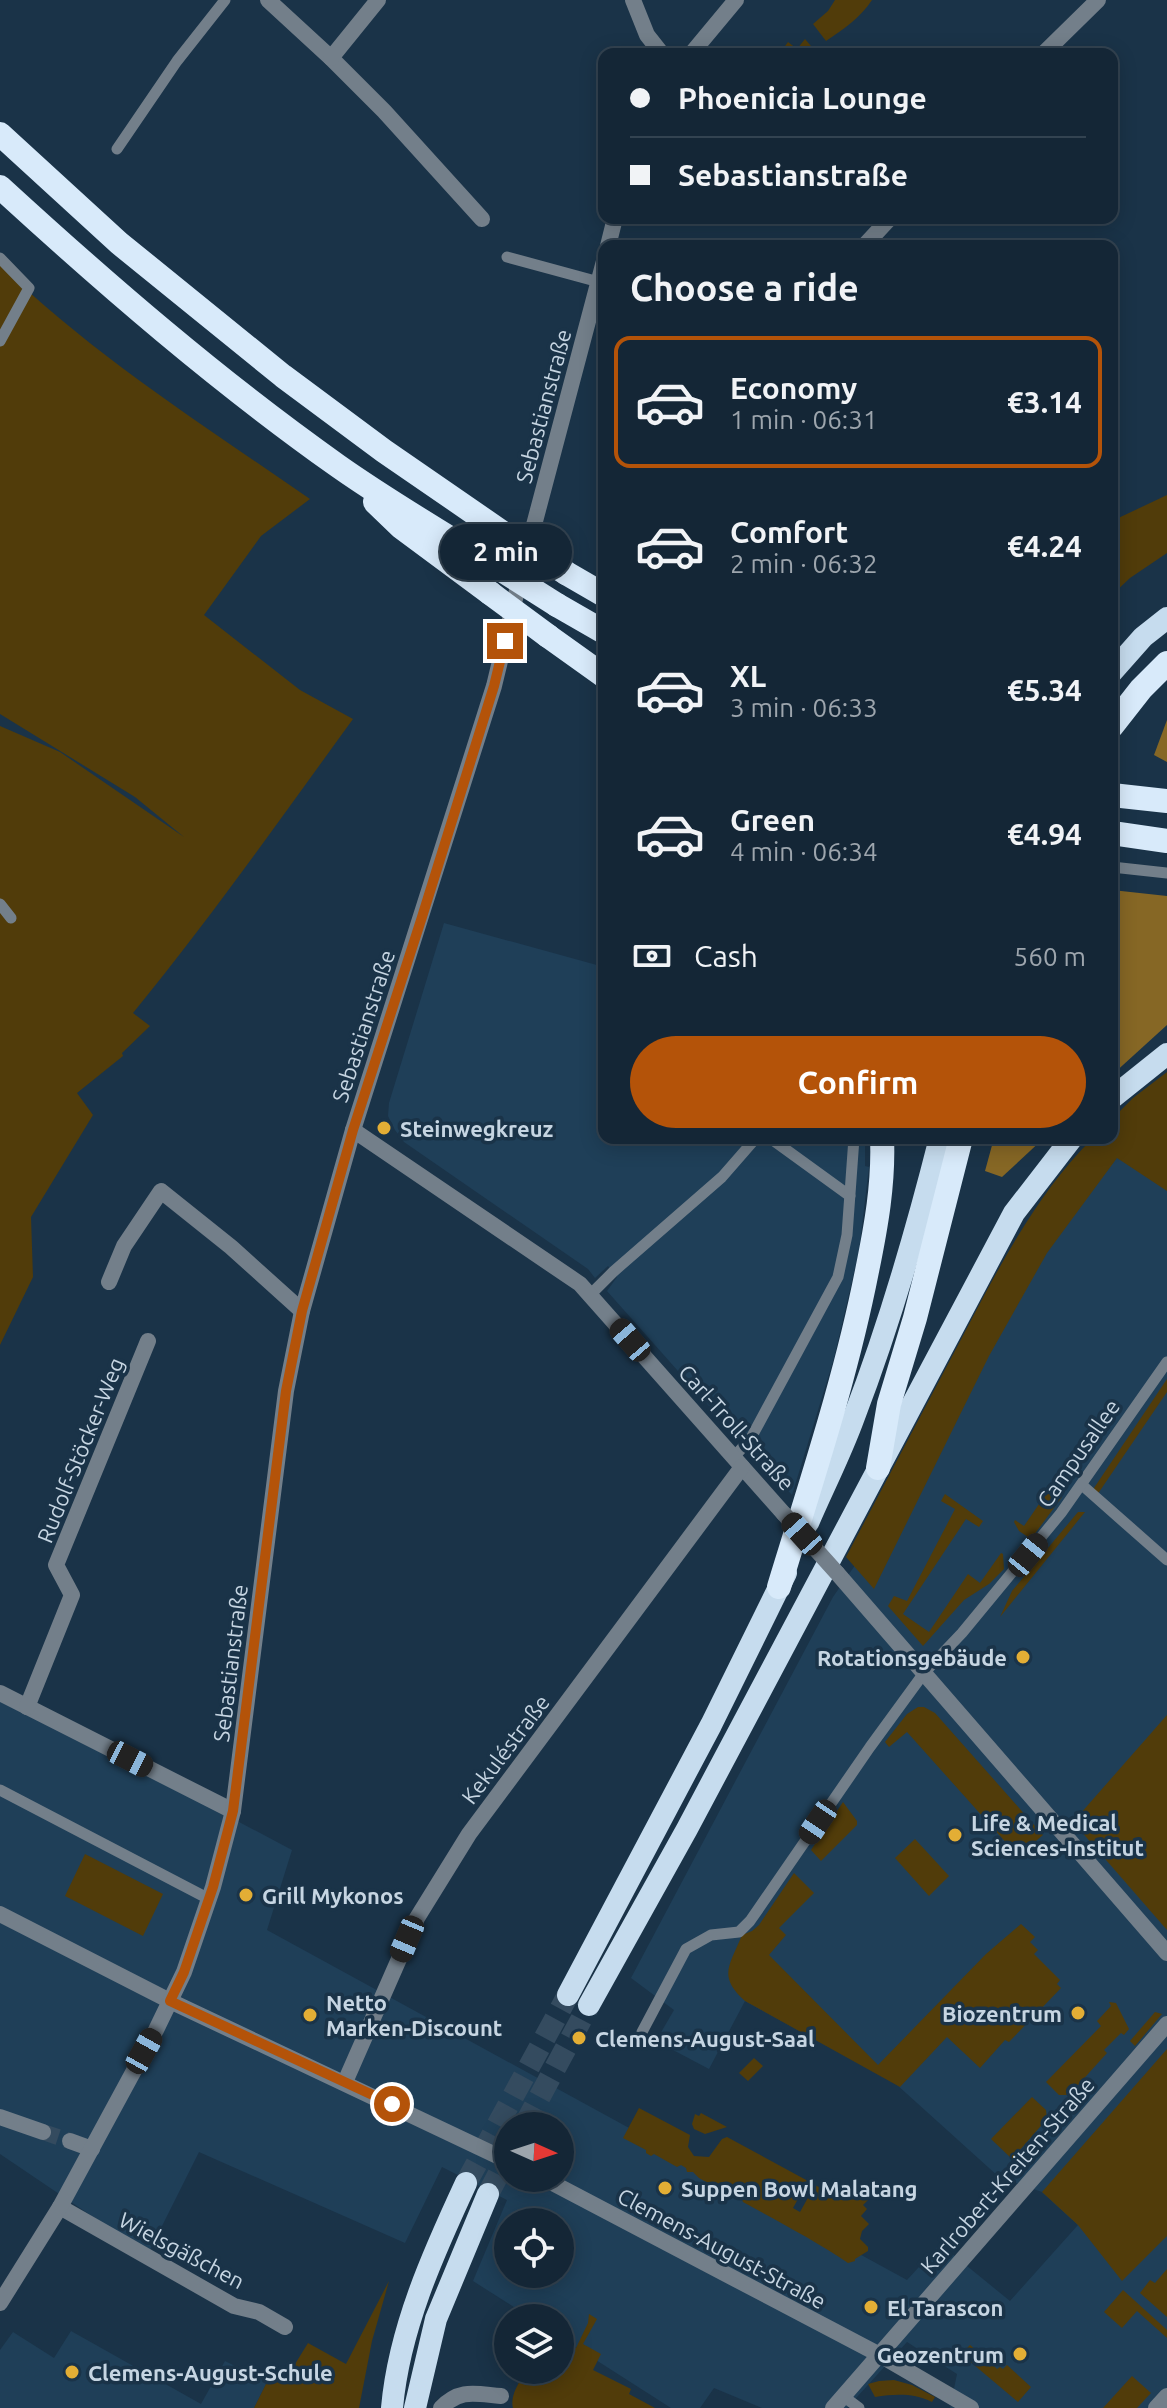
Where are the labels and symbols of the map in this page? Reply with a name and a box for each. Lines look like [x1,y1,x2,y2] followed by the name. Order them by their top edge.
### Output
[510,326,576,486] street label: Sebastianstraße
[439,525,571,581] callout: 2 min
[487,623,523,659] route end
[327,947,399,1105] street label: Sebastianstraße
[400,1116,554,1141] place label: Steinwegkreuz
[375,1119,393,1137] marker: Steinwegkreuz
[605,1314,655,1366] car
[31,1354,129,1546] street label: Rudolf-Stöcker-Weg
[674,1359,800,1495] street label: Carl-Troll-Straße
[1032,1394,1124,1512] street label: Campusallee
[777,1508,827,1560] car
[1004,1529,1052,1581] car
[208,1583,252,1743] street label: Sebastianstraße
[817,1645,1007,1670] place label: Rotationsgebäude
[1014,1648,1032,1666] marker: Rotationsgebäude
[456,1690,554,1808] street label: Kekuléstraße
[103,1737,157,1781] car
[795,1795,841,1849] car
[971,1810,1144,1860] place label: Life & Medical Sciences-Institut
[946,1826,964,1844] marker: Life & Medical Sciences-Institut
[262,1883,404,1908] place label: Grill Mykonos
[237,1886,255,1904] marker: Grill Mykonos
[387,1912,427,1966] car
[326,1990,502,2040] place label: Netto Marken-Discount
[942,2001,1062,2026] place label: Biozentrum
[1069,2004,1087,2022] marker: Biozentrum
[301,2006,319,2024] marker: Netto Marken-Discount
[122,2024,166,2078] car
[595,2026,815,2051] place label: Clemens-August-Saal
[570,2029,588,2047] marker: Clemens-August-Saal
[915,2072,1099,2278] street label: Karlrobert-Kreiten-Straße
[374,2086,410,2122] route start
[494,2112,574,2192] north arrow
[681,2176,918,2201] place label: Suppen Bowl Malatang
[656,2179,674,2197] marker: Suppen Bowl Malatang
[614,2182,830,2314] street label: Clemens-August-Straße
[115,2206,249,2294] street label: Wielsgäßchen
[887,2295,1003,2320] place label: El Tarascon
[862,2298,880,2316] marker: El Tarascon
[877,2342,1004,2367] place label: Geozentrum
[1011,2345,1029,2363] marker: Geozentrum
[88,2360,333,2385] place label: Clemens-August-Schule
[63,2363,81,2381] marker: Clemens-August-Schule

